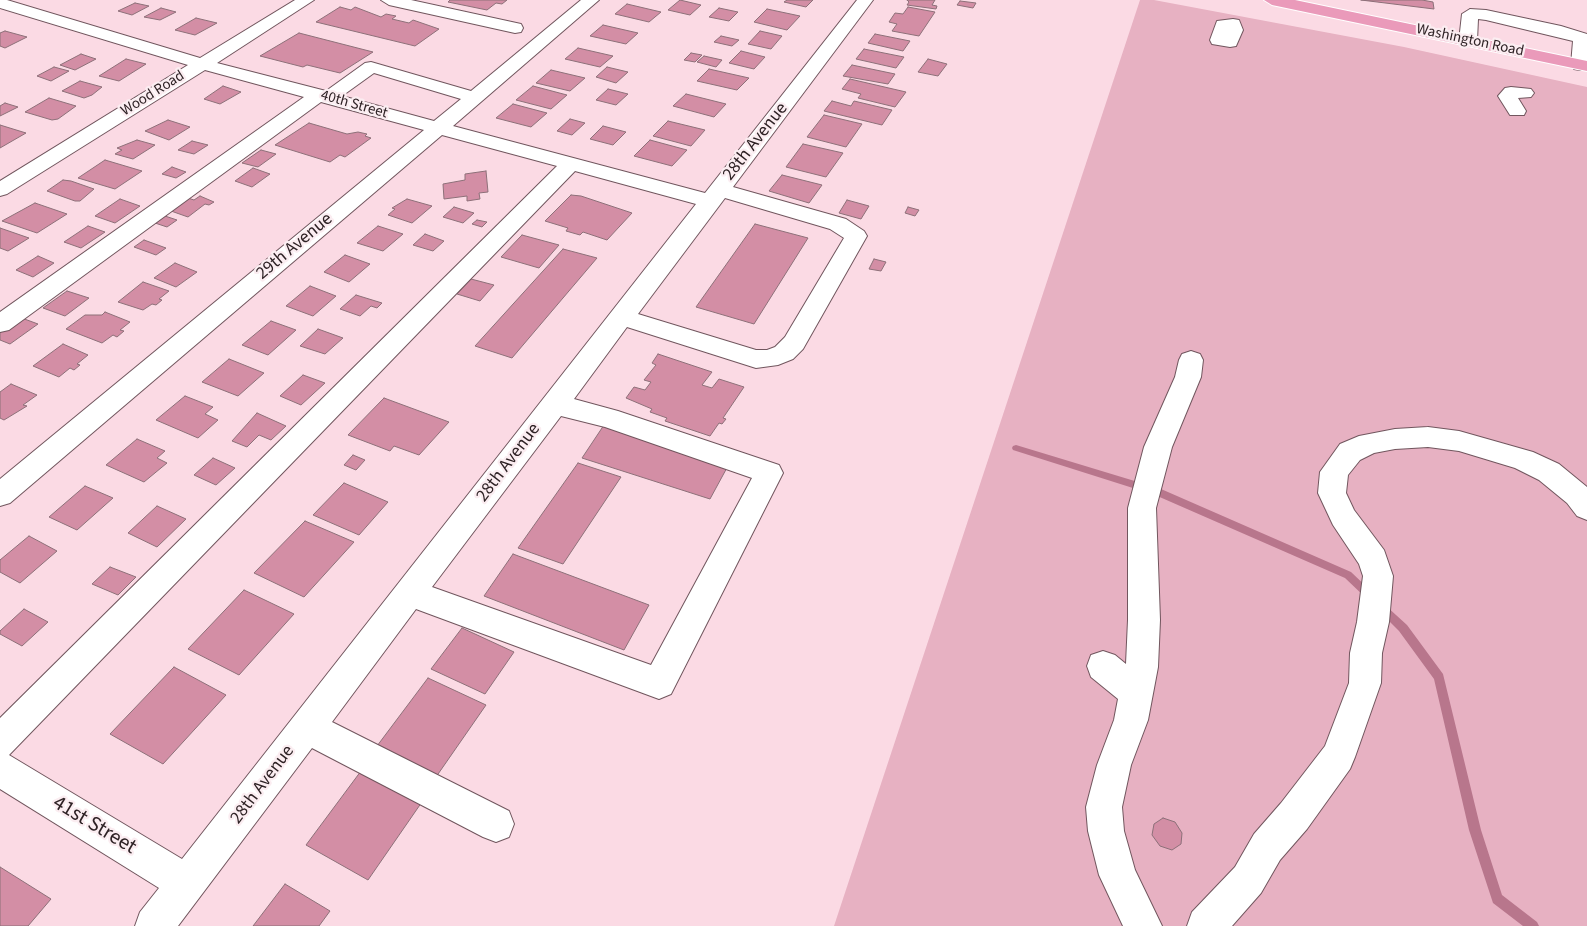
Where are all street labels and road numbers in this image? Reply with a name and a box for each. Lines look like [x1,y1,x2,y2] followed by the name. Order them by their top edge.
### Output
[1415,21,1525,61] street label: Washington Road
[118,67,188,121] street label: Wood Road
[318,87,390,123] street label: 40th Street
[719,99,793,185] street label: 28th Avenue
[252,209,338,285] street label: 29th Avenue
[472,419,546,507] street label: 28th Avenue
[226,741,300,829] street label: 28th Avenue
[48,791,140,861] street label: 41st Street

